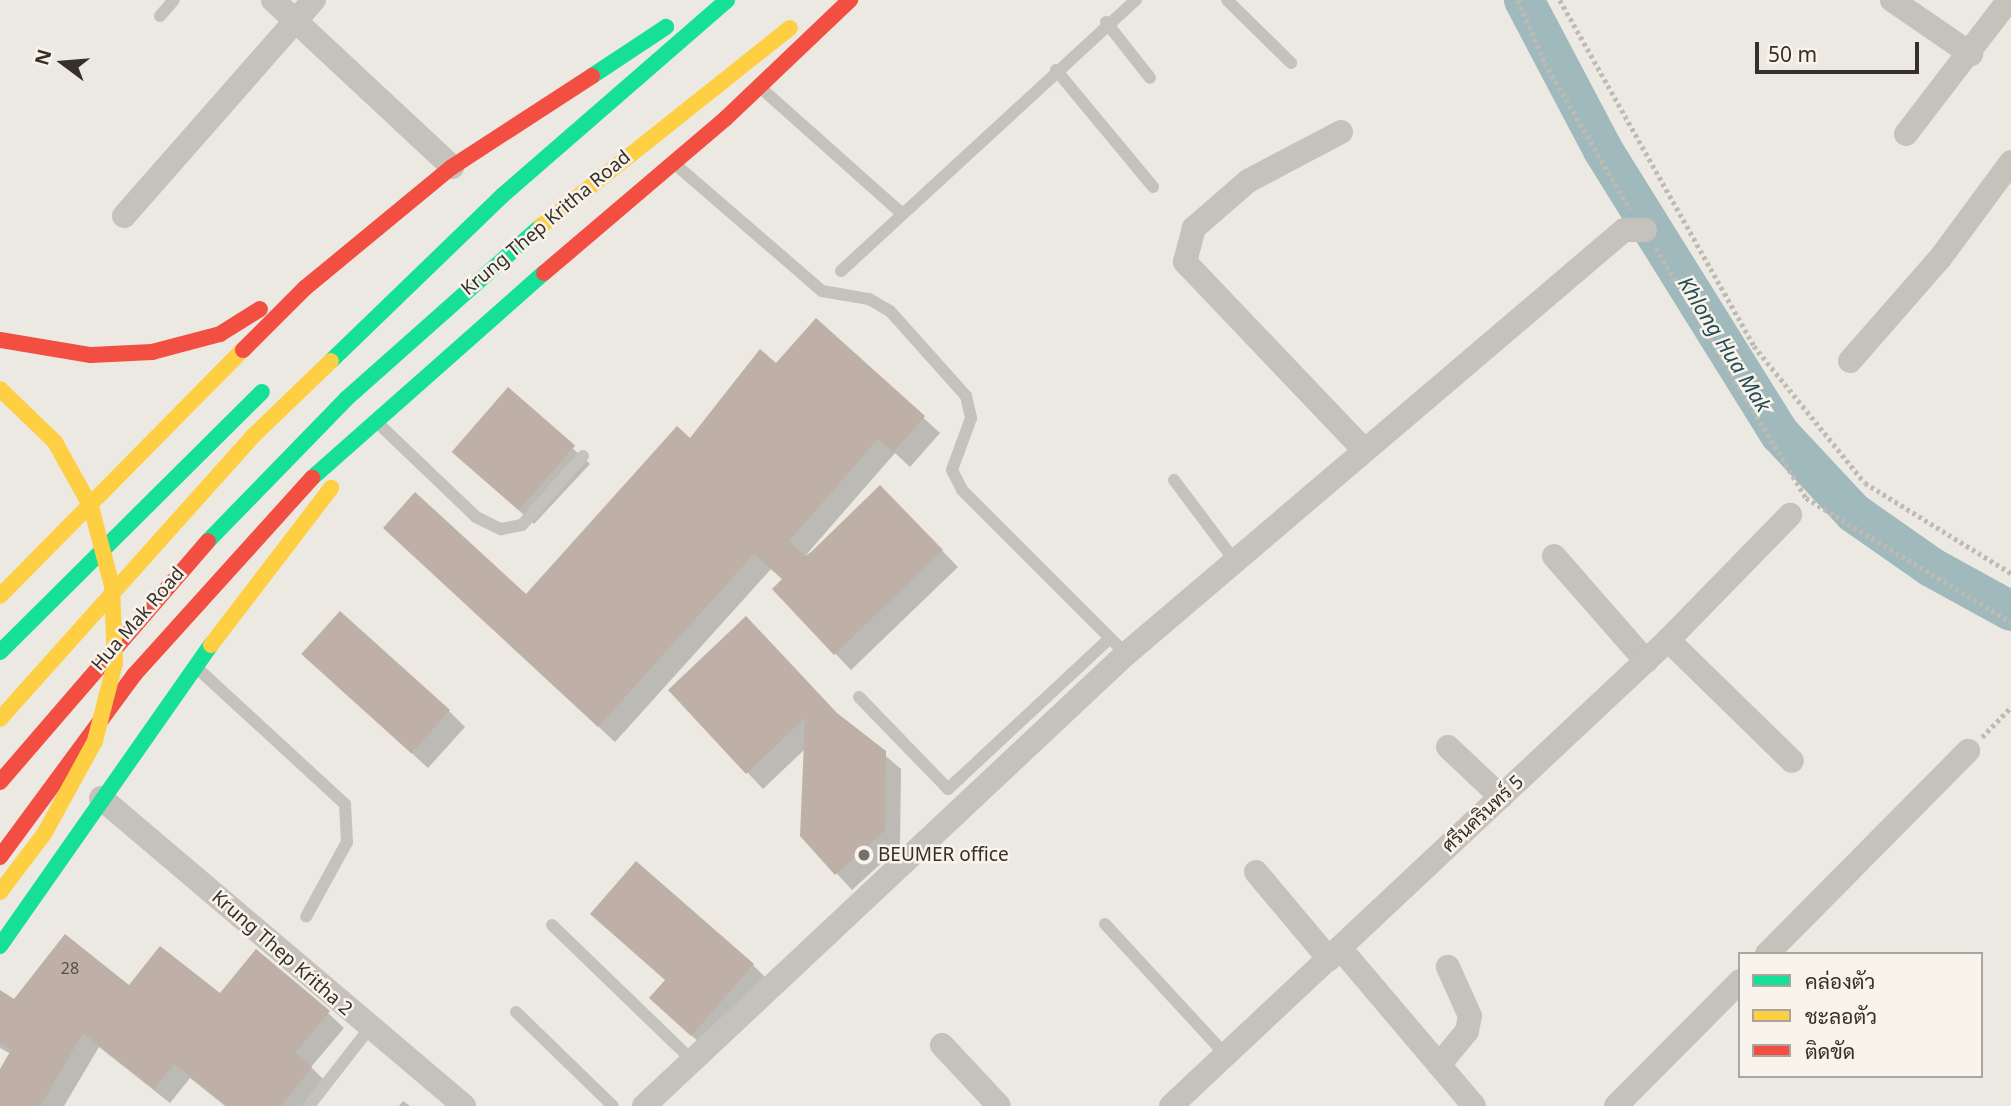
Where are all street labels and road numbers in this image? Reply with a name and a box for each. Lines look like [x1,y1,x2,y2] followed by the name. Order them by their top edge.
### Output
[457,146,635,300] street label: Krung Thep Kritha Road
[87,562,189,676] street label: Hua Mak Road
[1438,771,1528,857] street label: ศรีนครินทร์ 5
[207,886,357,1020] street label: Krung Thep Kritha 2

